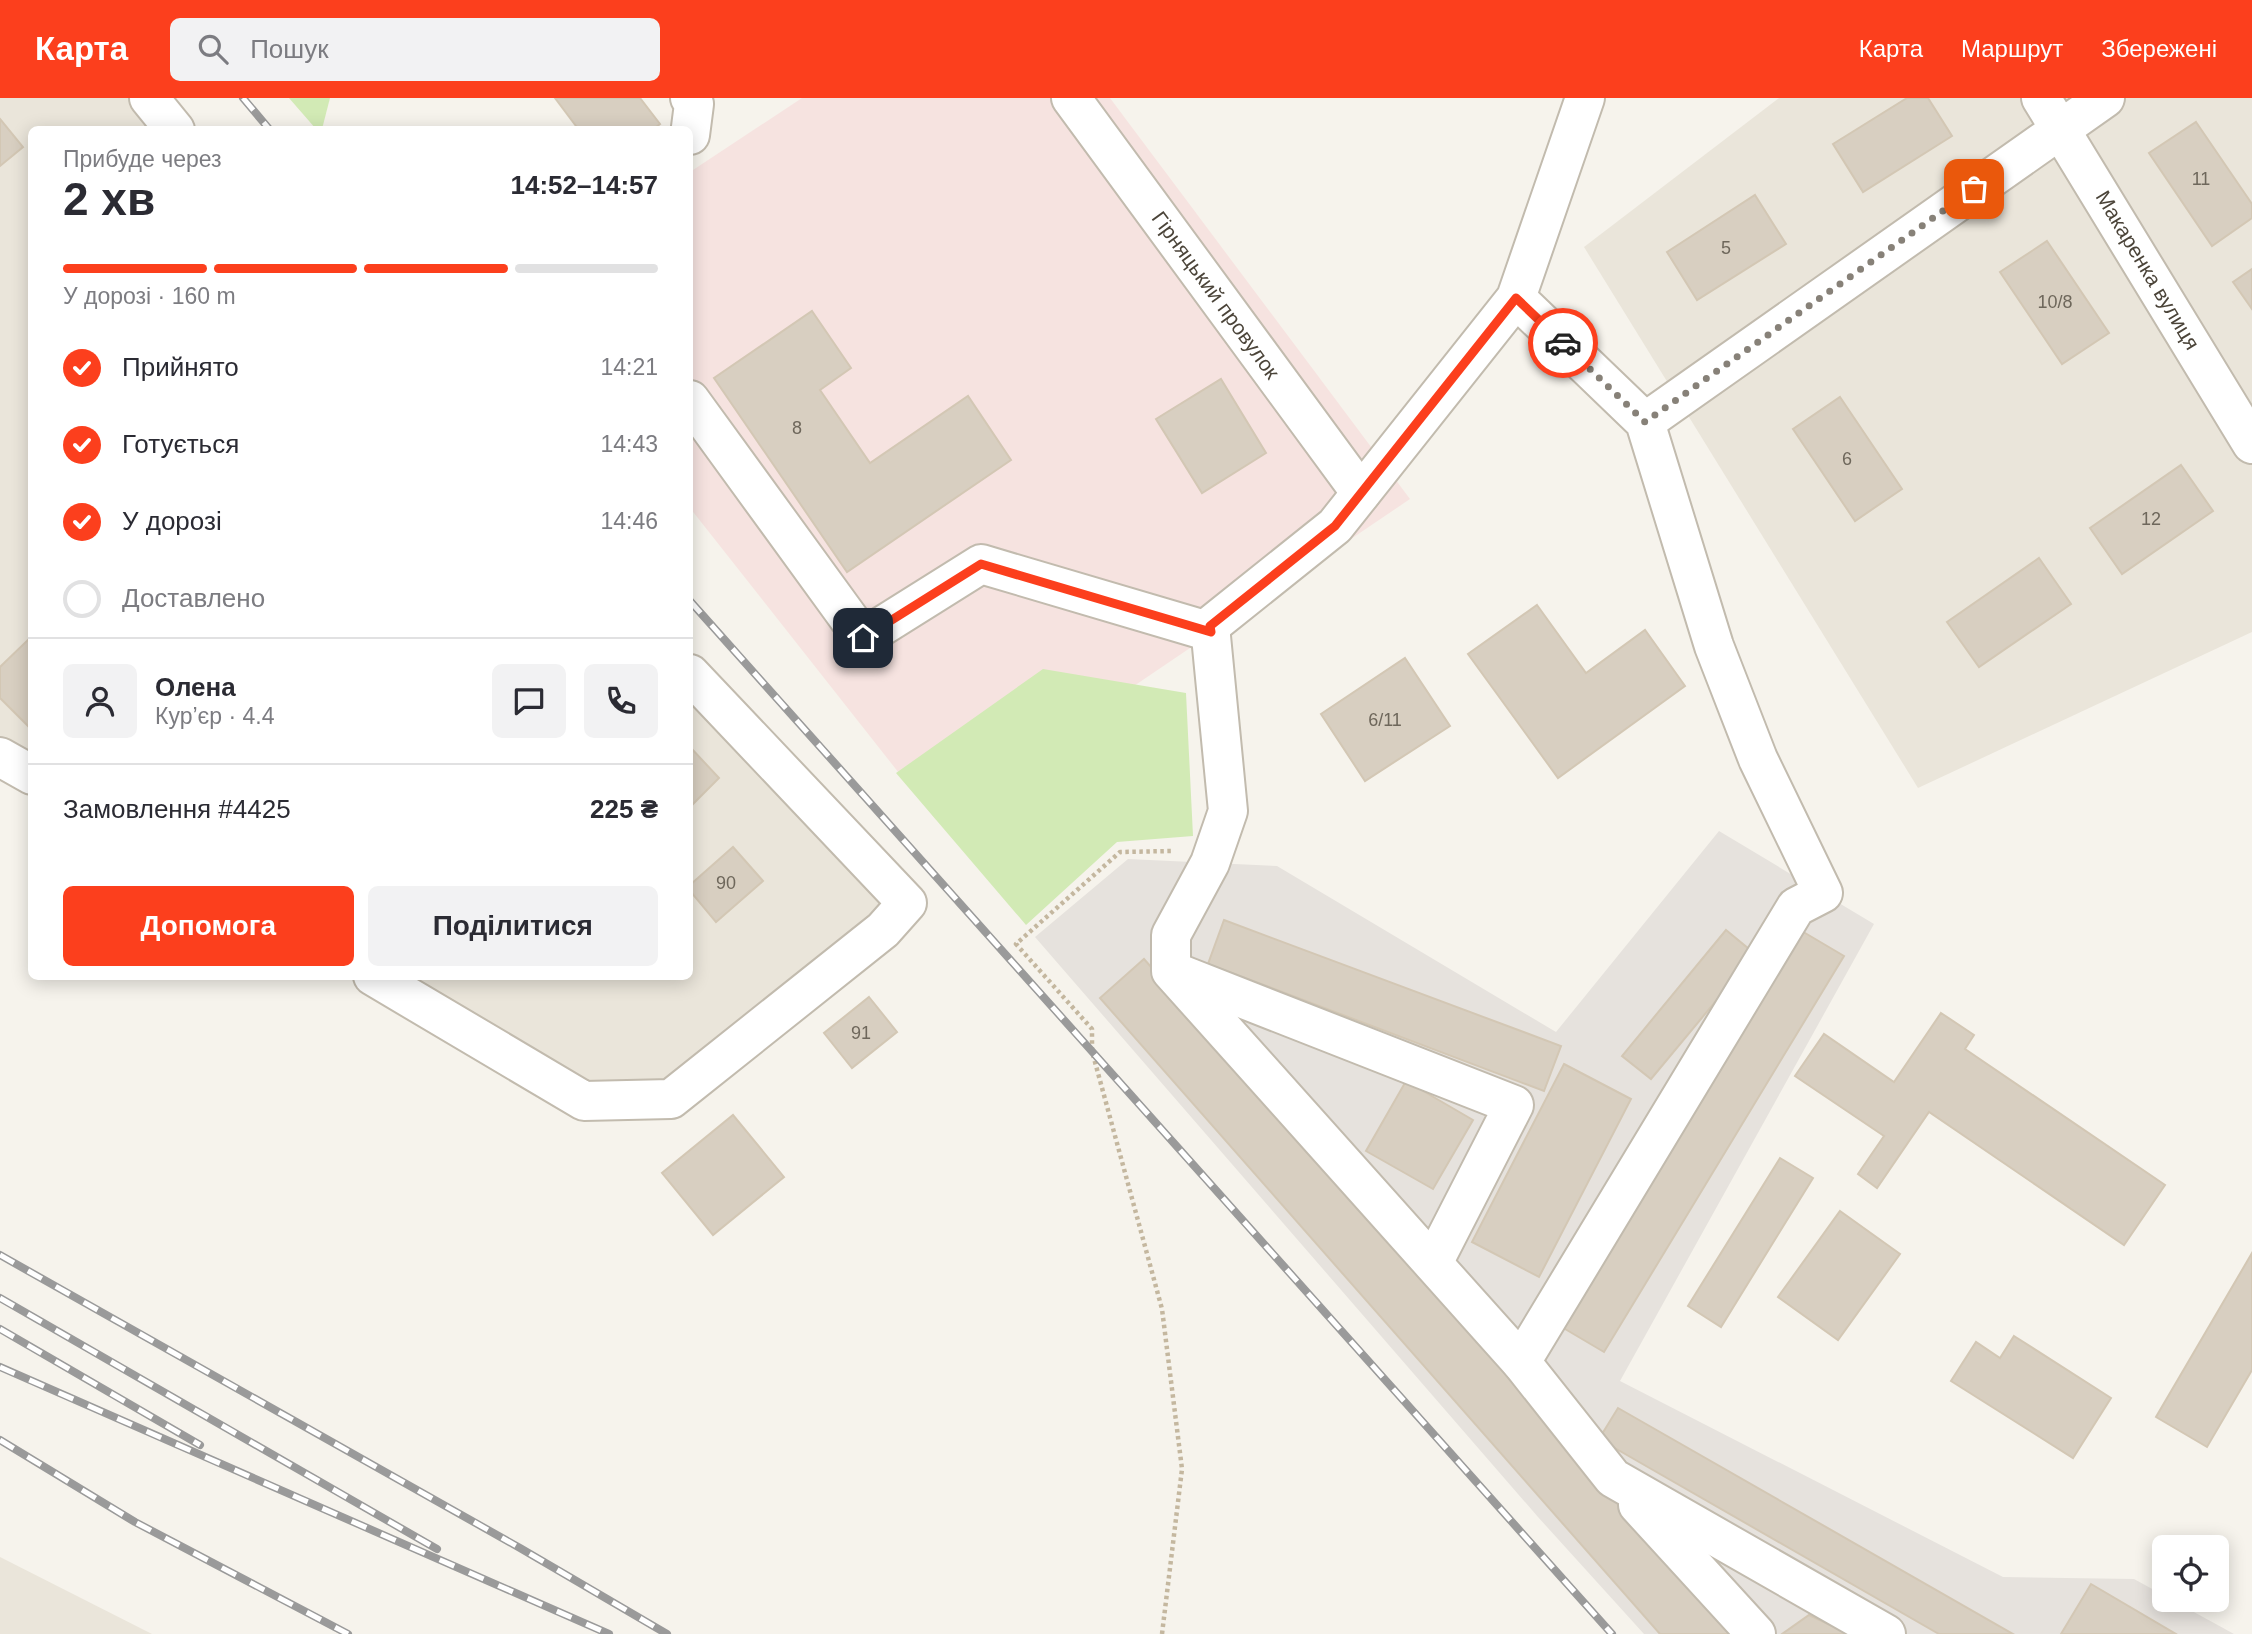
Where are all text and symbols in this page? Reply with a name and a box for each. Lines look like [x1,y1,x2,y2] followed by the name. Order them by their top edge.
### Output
[170,18,660,81] search box
[35,30,128,67] text: Карта
[194,30,232,68] icon: search
[250,34,329,64] text: Пошук
[1859,35,1923,62] text: Карта
[1961,35,2063,62] text: Маршрут
[2101,35,2217,62] text: Збережені
[63,146,222,172] text: Прибуде через
[1944,159,2004,219] pin
[2192,169,2210,189] house number: 11
[511,170,658,200] text: 14:52–14:57
[1955,170,1993,208] icon: bag
[63,173,155,225] text: 2 хв
[2092,187,2204,353] street label: Макаренка вулиця
[1148,207,1285,384] street label: Гірняцький провулок
[1721,238,1731,258] house number: 5
[63,283,236,309] text: У дорозі · 160 m
[2037,292,2073,312] house number: 10/8
[1528,308,1598,378] courier
[1544,324,1582,362] icon: car
[63,349,101,387] icon: check
[122,352,239,382] text: Прийнято
[600,354,658,380] text: 14:21
[792,418,802,438] house number: 8
[63,426,101,464] icon: check
[122,429,239,459] text: Готується
[600,431,658,457] text: 14:43
[1842,449,1852,469] house number: 6
[63,503,101,541] icon: check
[122,506,222,536] text: У дорозі
[600,508,658,534] text: 14:46
[2141,509,2161,529] house number: 12
[122,583,265,613] text: Доставлено
[833,608,893,668] pin
[844,619,882,657] icon: home
[63,664,137,738] button: person
[492,664,566,738] button: chat
[584,664,658,738] button: phone
[155,672,236,702] text: Олена
[155,703,274,729] text: Кур’єр · 4.4
[1368,710,1402,730] house number: 6/11
[63,794,291,824] text: Замовлення #4425
[590,794,658,824] text: 225 ₴
[716,873,736,893] house number: 90
[63,886,354,966] button: Допомога
[368,886,658,966] button: Поділитися
[851,1023,871,1043] house number: 91
[2152,1535,2229,1612] map controls
[2152,1535,2229,1612] button: locate

